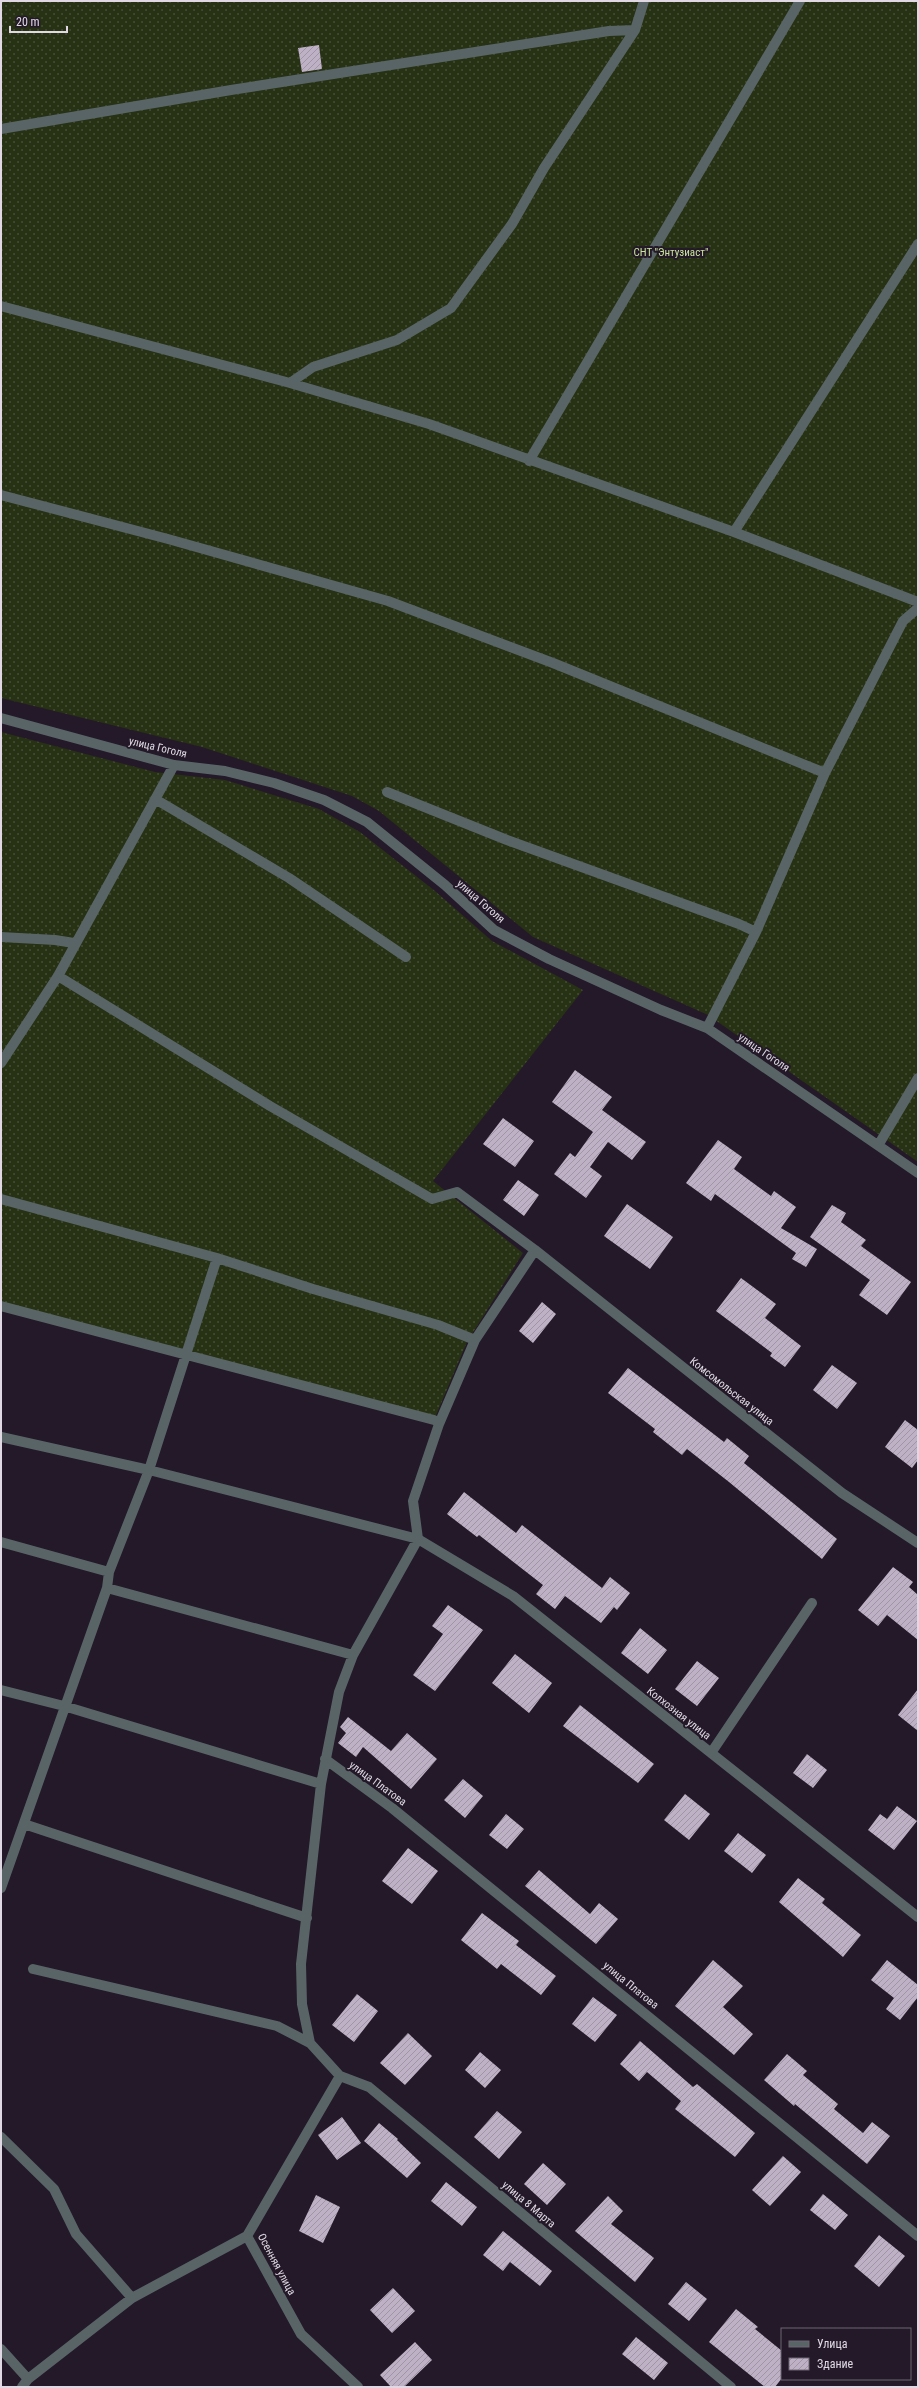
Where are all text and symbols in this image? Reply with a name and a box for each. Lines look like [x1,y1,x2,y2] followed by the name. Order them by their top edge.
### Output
[10,8,67,34] scale bar
[16,15,40,29] text: 20 m
[633,246,709,259] park label: СНТ "Энтузиаст"
[128,734,188,760] street label: улица Гоголя
[454,877,507,926] street label: улица Гоголя
[735,1030,792,1074] street label: улица Гоголя
[687,1355,776,1428] street label: Комсомольская улица
[644,1684,713,1742] street label: Колхозная улица
[347,1758,409,1809] street label: улица Платова
[600,1959,661,2012] street label: улица Платова
[499,2178,558,2230] street label: улица 8 Марта
[255,2231,298,2297] street label: Осенняя улица
[781,2328,911,2380] legend
[817,2337,848,2351] text: Улица
[817,2357,854,2371] text: Здание

